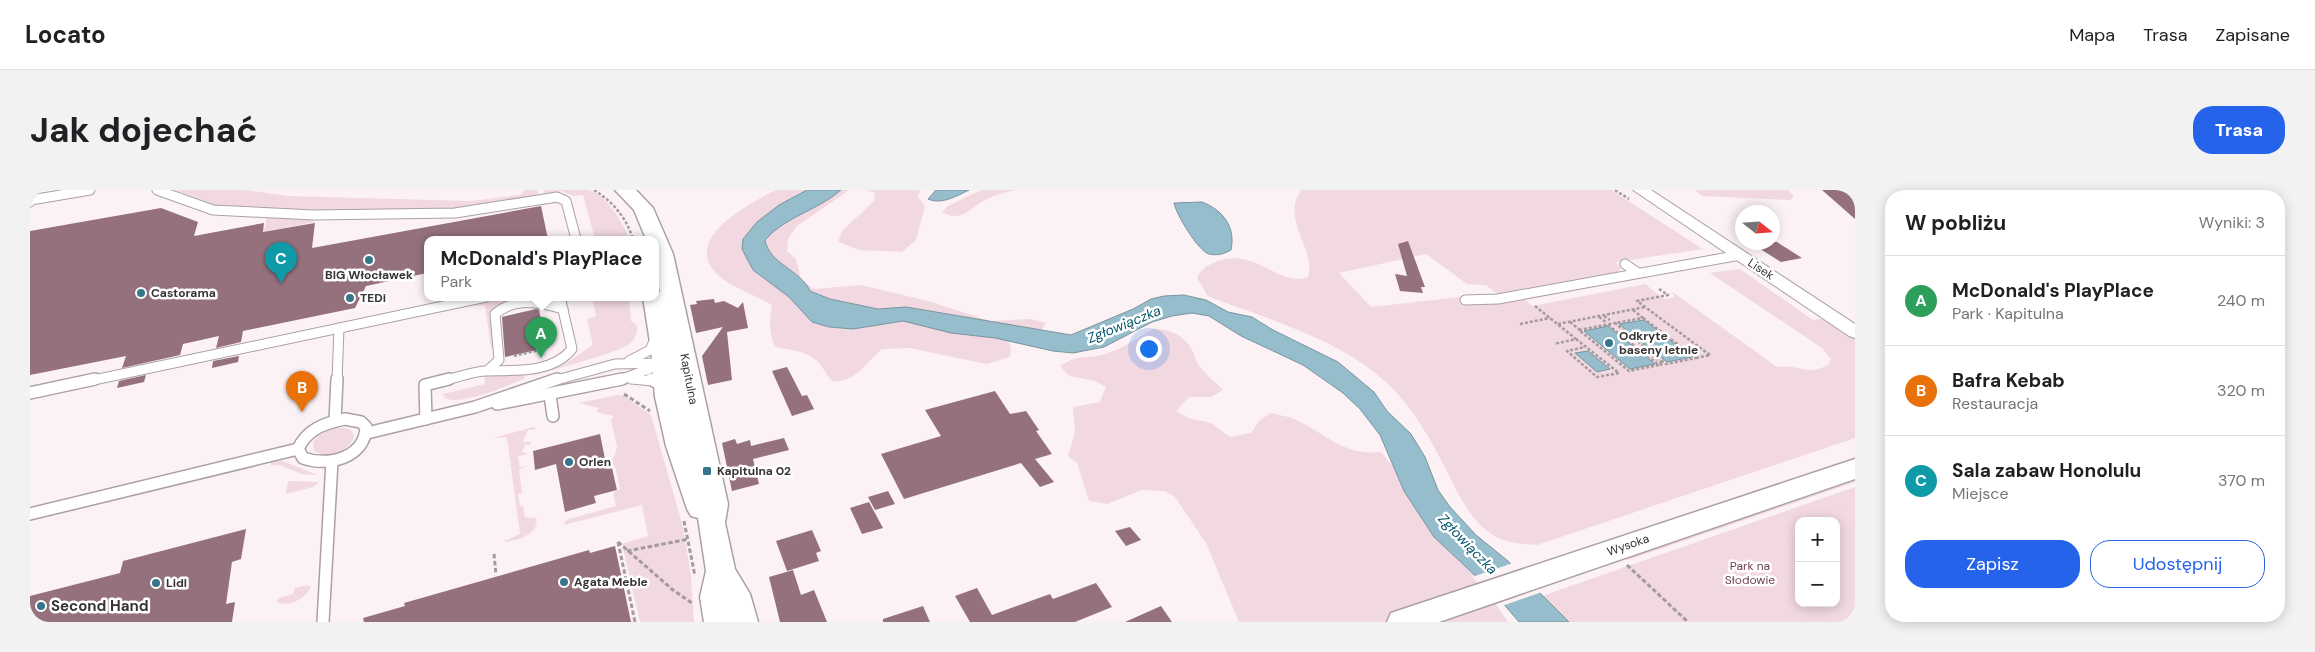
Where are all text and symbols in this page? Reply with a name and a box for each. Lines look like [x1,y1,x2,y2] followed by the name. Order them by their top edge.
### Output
[25,19,106,50] text: Locato
[2069,23,2115,47] text: Mapa
[2143,23,2187,47] text: Trasa
[2215,23,2290,47] text: Zapisane
[2193,106,2285,154] button: Trasa
[30,107,257,153] text: Jak dojechać
[1735,205,1780,250] north arrow
[1905,209,2006,237] text: W pobliżu
[2199,212,2265,233] text: Wyniki: 3
[424,236,659,301] popup
[265,242,297,283] pin: C
[441,246,642,271] text: McDonald's PlayPlace
[363,254,375,266] marker: BIG Włocławek
[1745,255,1777,283] street label: Lisek
[325,267,413,283] place label: BIG Włocławek
[441,271,472,292] text: Park
[1952,278,2154,303] text: McDonald's PlayPlace
[151,285,216,301] place label: Castorama
[135,287,147,299] marker: Castorama
[360,290,386,306] place label: TEDi
[1915,290,1927,311] text: A
[2217,290,2265,311] text: 240 m
[344,292,356,304] marker: TEDi
[1085,301,1164,347] water label: Zgłowiączka
[1952,303,2064,324] text: Park · Kapitulna
[525,317,557,358] pin: A
[1619,328,1698,358] place label: Odkryte baseny letnie
[1136,336,1162,362] your location
[1603,337,1615,349] marker: Odkryte baseny letnie
[676,352,702,406] street label: Kapitulna
[1952,368,2065,393] text: Bafra Kebab
[286,371,318,412] pin: B
[1916,380,1926,401] text: B
[2217,380,2265,401] text: 320 m
[1952,393,2038,414] text: Restauracja
[579,454,611,470] place label: Orlen
[563,456,575,468] marker: Orlen
[1952,458,2141,483] text: Sala zabaw Honolulu
[717,463,791,479] place label: Kapitulna 02
[701,465,713,477] marker: Kapitulna 02
[1915,470,1927,491] text: C
[2218,470,2265,491] text: 370 m
[1952,483,2009,504] text: Miejsce
[1435,510,1502,578] water label: Zgłowiączka
[1795,517,1840,607] map controls
[1795,517,1840,562] button: +
[1605,530,1651,560] street label: Wysoka
[1905,540,2080,588] button: Zapisz
[2090,540,2265,588] button: Udostępnij
[1725,558,1775,588] park label: Park na Słodowie
[1795,562,1840,607] button: −
[574,574,648,590] place label: Agata Meble
[166,575,187,591] place label: Lidl
[558,576,570,588] marker: Agata Meble
[150,577,162,589] marker: Lidl
[51,596,149,616] place label: Second Hand
[35,600,47,612] marker: Second Hand

